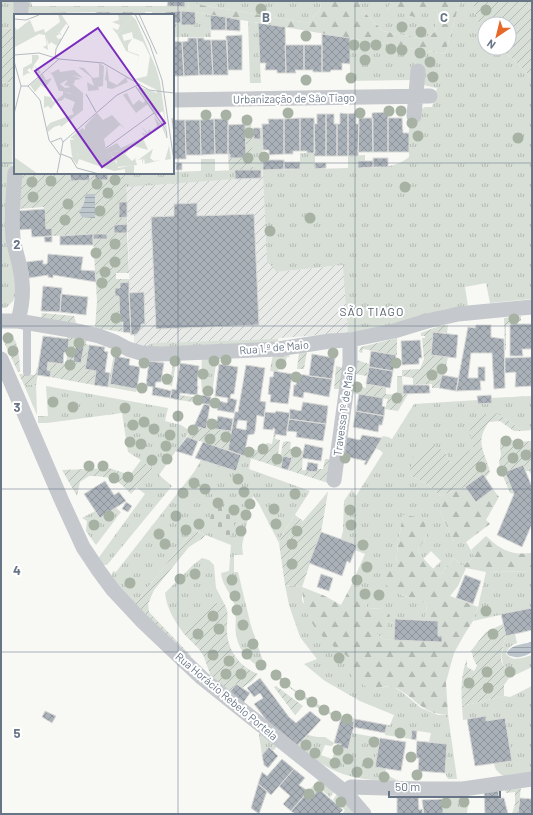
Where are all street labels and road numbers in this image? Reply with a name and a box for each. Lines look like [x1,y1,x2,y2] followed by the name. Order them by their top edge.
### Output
[233,90,355,106] street label: Urbanização de São Tiago
[239,337,309,357] street label: Rua 1.º de Maio
[330,365,356,457] street label: Travessa 1º de Maio
[173,649,281,743] street label: Rua Horácio Rebelo Portela

